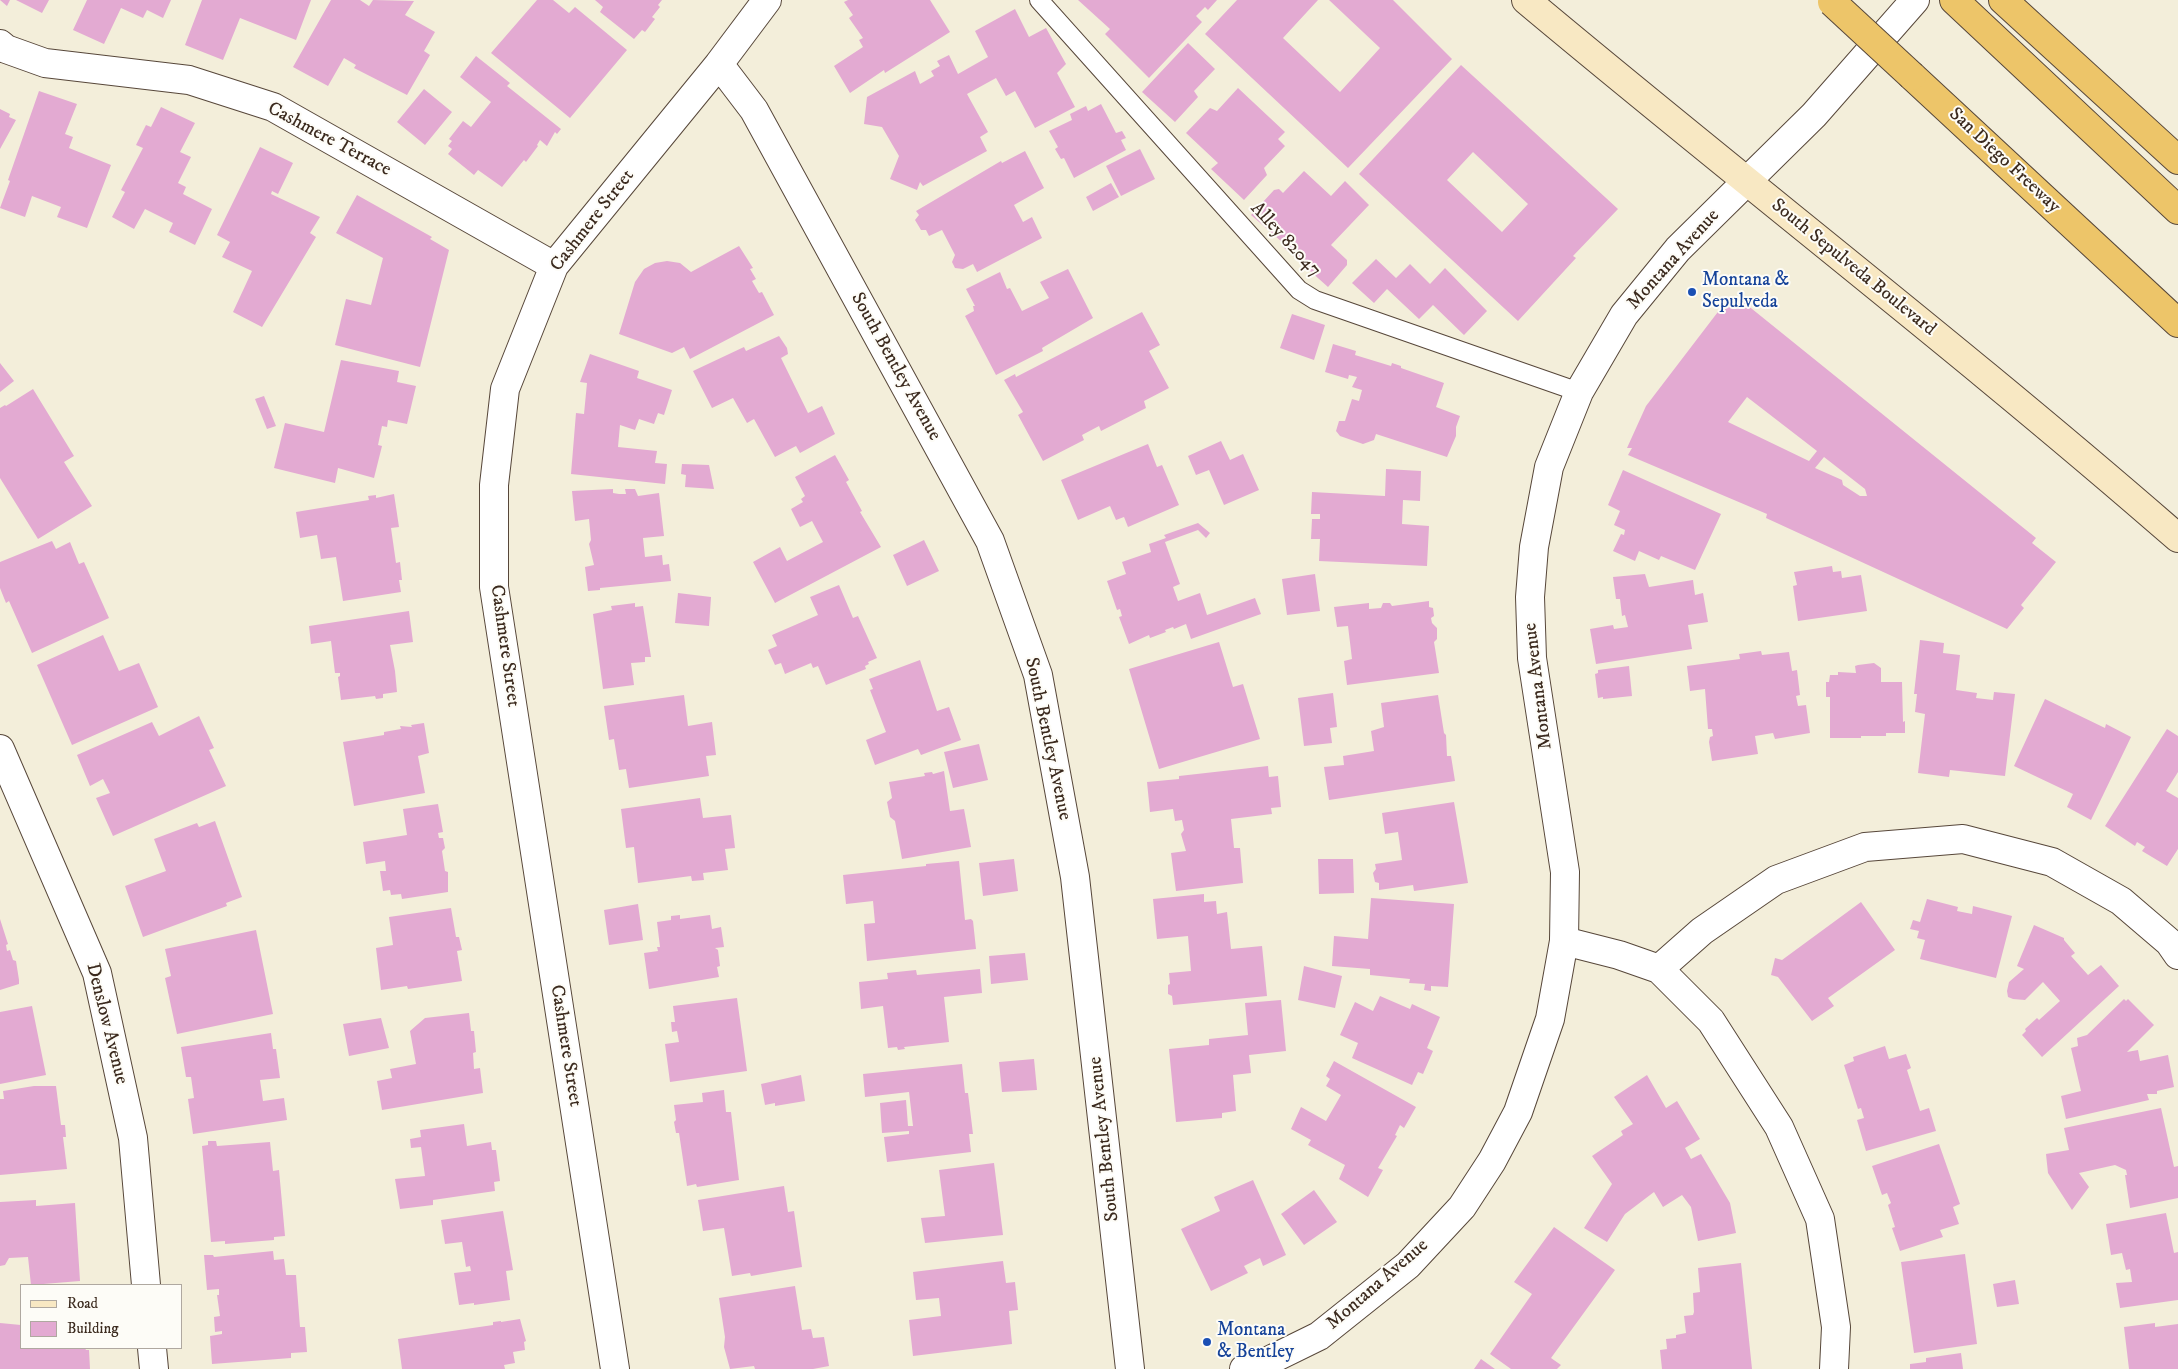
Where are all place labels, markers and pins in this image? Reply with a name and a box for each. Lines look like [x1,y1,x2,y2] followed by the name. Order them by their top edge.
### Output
[1702,270,1789,314] place label: Montana & Sepulveda
[1686,286,1698,298] marker: Montana & Sepulveda
[1217,1320,1294,1364] place label: Montana & Bentley
[1201,1336,1213,1348] marker: Montana & Bentley

